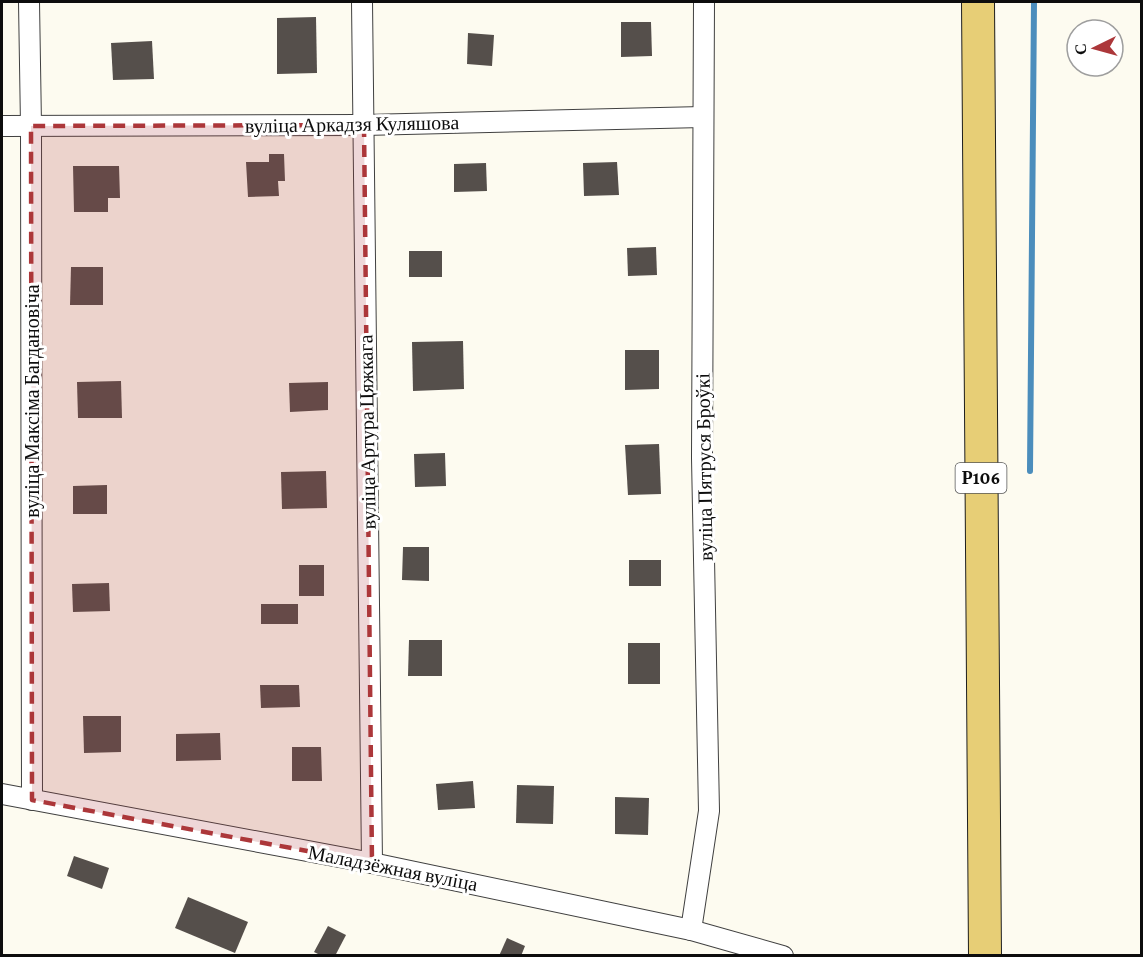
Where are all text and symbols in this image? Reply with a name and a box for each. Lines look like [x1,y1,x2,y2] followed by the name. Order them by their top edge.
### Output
[1065,18,1125,78] north arrow
[1072,43,1090,56] text: С
[245,111,459,138] street label: вуліца Аркадзя Куляшова
[21,284,44,518] street label: вуліца Максіма Багдановіча
[354,334,381,530] street label: вуліца Артура Цяжкага
[691,373,718,561] street label: вуліца Пятруся Броўкі
[956,463,1006,493] road number: Р106
[306,841,480,896] street label: Маладзёжная вуліца

